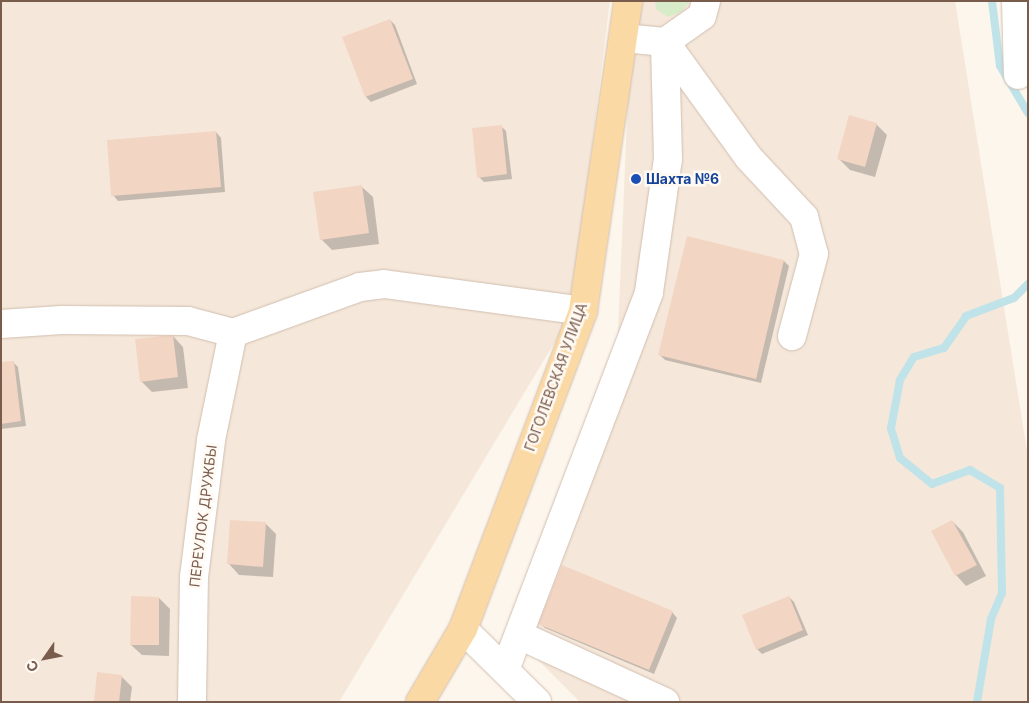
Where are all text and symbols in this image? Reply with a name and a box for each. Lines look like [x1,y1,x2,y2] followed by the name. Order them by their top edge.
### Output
[646,171,719,187] place label: Шахта №6
[630,173,642,185] marker: Шахта №6
[521,301,591,453] street label: ГОГОЛЕВСКАЯ УЛИЦА
[186,444,220,588] street label: ПЕРЕУЛОК ДРУЖБЫ
[20,633,70,683] north arrow
[22,657,42,675] text: С

